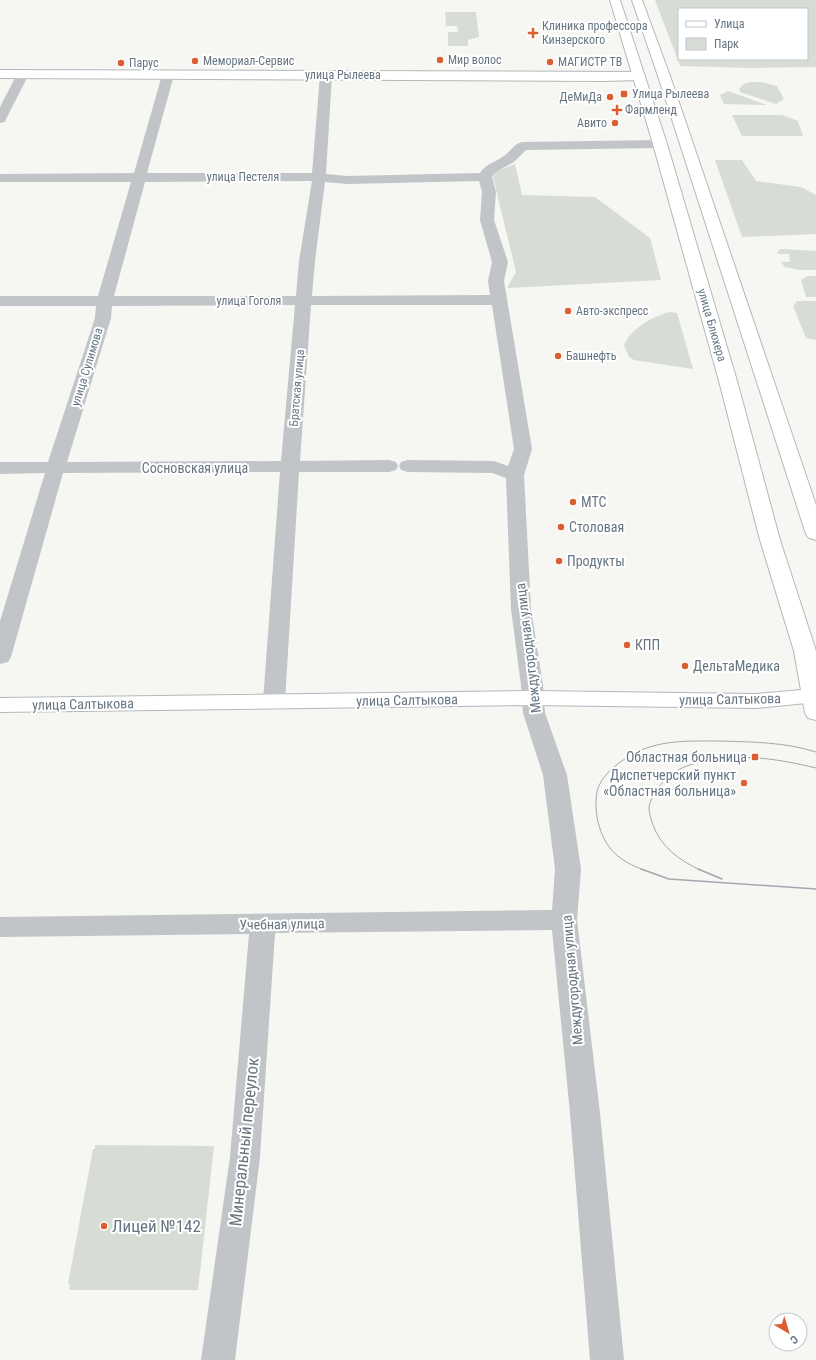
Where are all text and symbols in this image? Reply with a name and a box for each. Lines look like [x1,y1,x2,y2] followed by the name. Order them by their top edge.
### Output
[678,8,808,60] legend
[714,17,745,31] text: Улица
[542,19,648,47] place label: Клиника профессора Кинзерского
[527,27,539,39] marker: Клиника профессора Кинзерского
[714,37,739,51] text: Парк
[448,53,502,67] place label: Мир волос
[203,54,295,68] place label: Мемориал-Сервис
[435,55,445,65] marker: Мир волос
[558,55,622,69] place label: МАГИСТР ТВ
[129,56,159,70] place label: Парус
[190,56,200,66] marker: Мемориал-Сервис
[545,57,555,67] marker: МАГИСТР ТВ
[116,58,126,68] marker: Парус
[305,68,381,82] street label: улица Рылеева
[632,87,709,101] place label: Улица Рылеева
[619,89,629,99] marker: Улица Рылеева
[560,90,602,104] place label: ДеМиДа
[605,92,615,102] marker: ДеМиДа
[625,103,677,117] place label: Фармленд
[612,105,622,115] marker: Фармленд
[577,116,607,130] place label: Авито
[610,118,620,128] marker: Авито
[207,170,279,184] street label: улица Пестеля
[695,287,729,363] street label: улица Блюхера
[217,294,281,308] street label: улица Гоголя
[576,304,649,318] place label: Авто-экспресс
[563,306,573,316] marker: Авто-экспресс
[68,326,106,408] street label: улица Сулимова
[287,349,307,427] street label: Братская улица
[566,349,617,363] place label: Башнефть
[553,351,563,361] marker: Башнефть
[142,460,248,476] street label: Сосновская улица
[581,494,606,510] place label: МТС
[568,497,578,507] marker: МТС
[569,519,624,535] place label: Столовая
[556,522,566,532] marker: Столовая
[567,553,625,569] place label: Продукты
[554,556,564,566] marker: Продукты
[512,582,544,714] street label: Междугородная улица
[635,637,660,653] place label: КПП
[622,640,632,650] marker: КПП
[693,658,780,674] place label: ДельтаМедика
[680,661,690,671] marker: ДельтаМедика
[679,690,781,708] street label: улица Салтыкова
[356,691,458,709] street label: улица Салтыкова
[32,695,134,713] street label: улица Салтыкова
[626,749,747,765] place label: Областная больница
[750,752,760,762] marker: Областная больница
[603,767,736,799] place label: Диспетчерский пункт «Областная больница»
[739,778,749,788] marker: Диспетчерский пункт «Областная больница»
[558,914,586,1046] street label: Междугородная улица
[239,915,325,933] street label: Учебная улица
[225,1057,263,1227] street label: Минеральный переулок
[112,1216,201,1236] place label: Лицей №142
[99,1221,109,1231] marker: Лицей №142
[768,1312,808,1352] north arrow
[787,1332,800,1347] text: С

